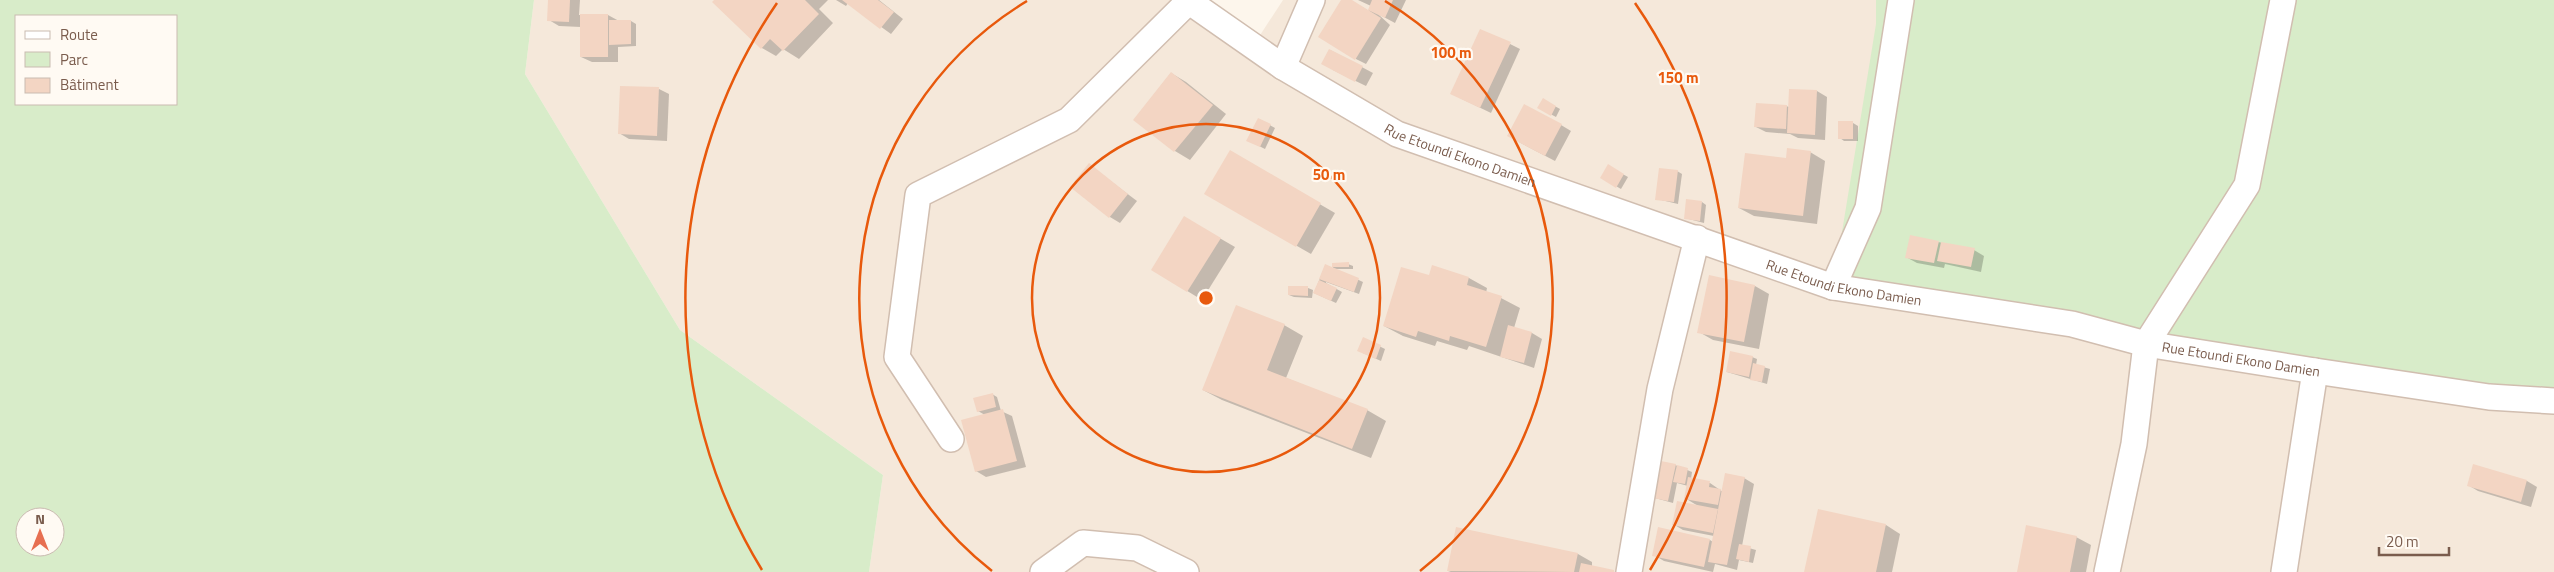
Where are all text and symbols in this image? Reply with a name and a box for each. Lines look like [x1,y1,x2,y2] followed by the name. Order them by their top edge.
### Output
[15,15,178,105] legend
[60,23,98,46] text: Route
[1430,41,1472,64] text: 100 m
[60,48,88,71] text: Parc
[1657,66,1699,89] text: 150 m
[60,73,119,96] text: Bâtiment
[1381,118,1539,192] street label: Rue Etoundi Ekono Damien
[1313,163,1345,186] text: 50 m
[1763,253,1923,311] street label: Rue Etoundi Ekono Damien
[1197,289,1215,307] centre of rings
[2160,336,2322,382] street label: Rue Etoundi Ekono Damien
[15,507,65,557] north arrow
[35,508,45,529] text: N
[2379,524,2449,556] scale bar
[2386,530,2419,553] text: 20 m

